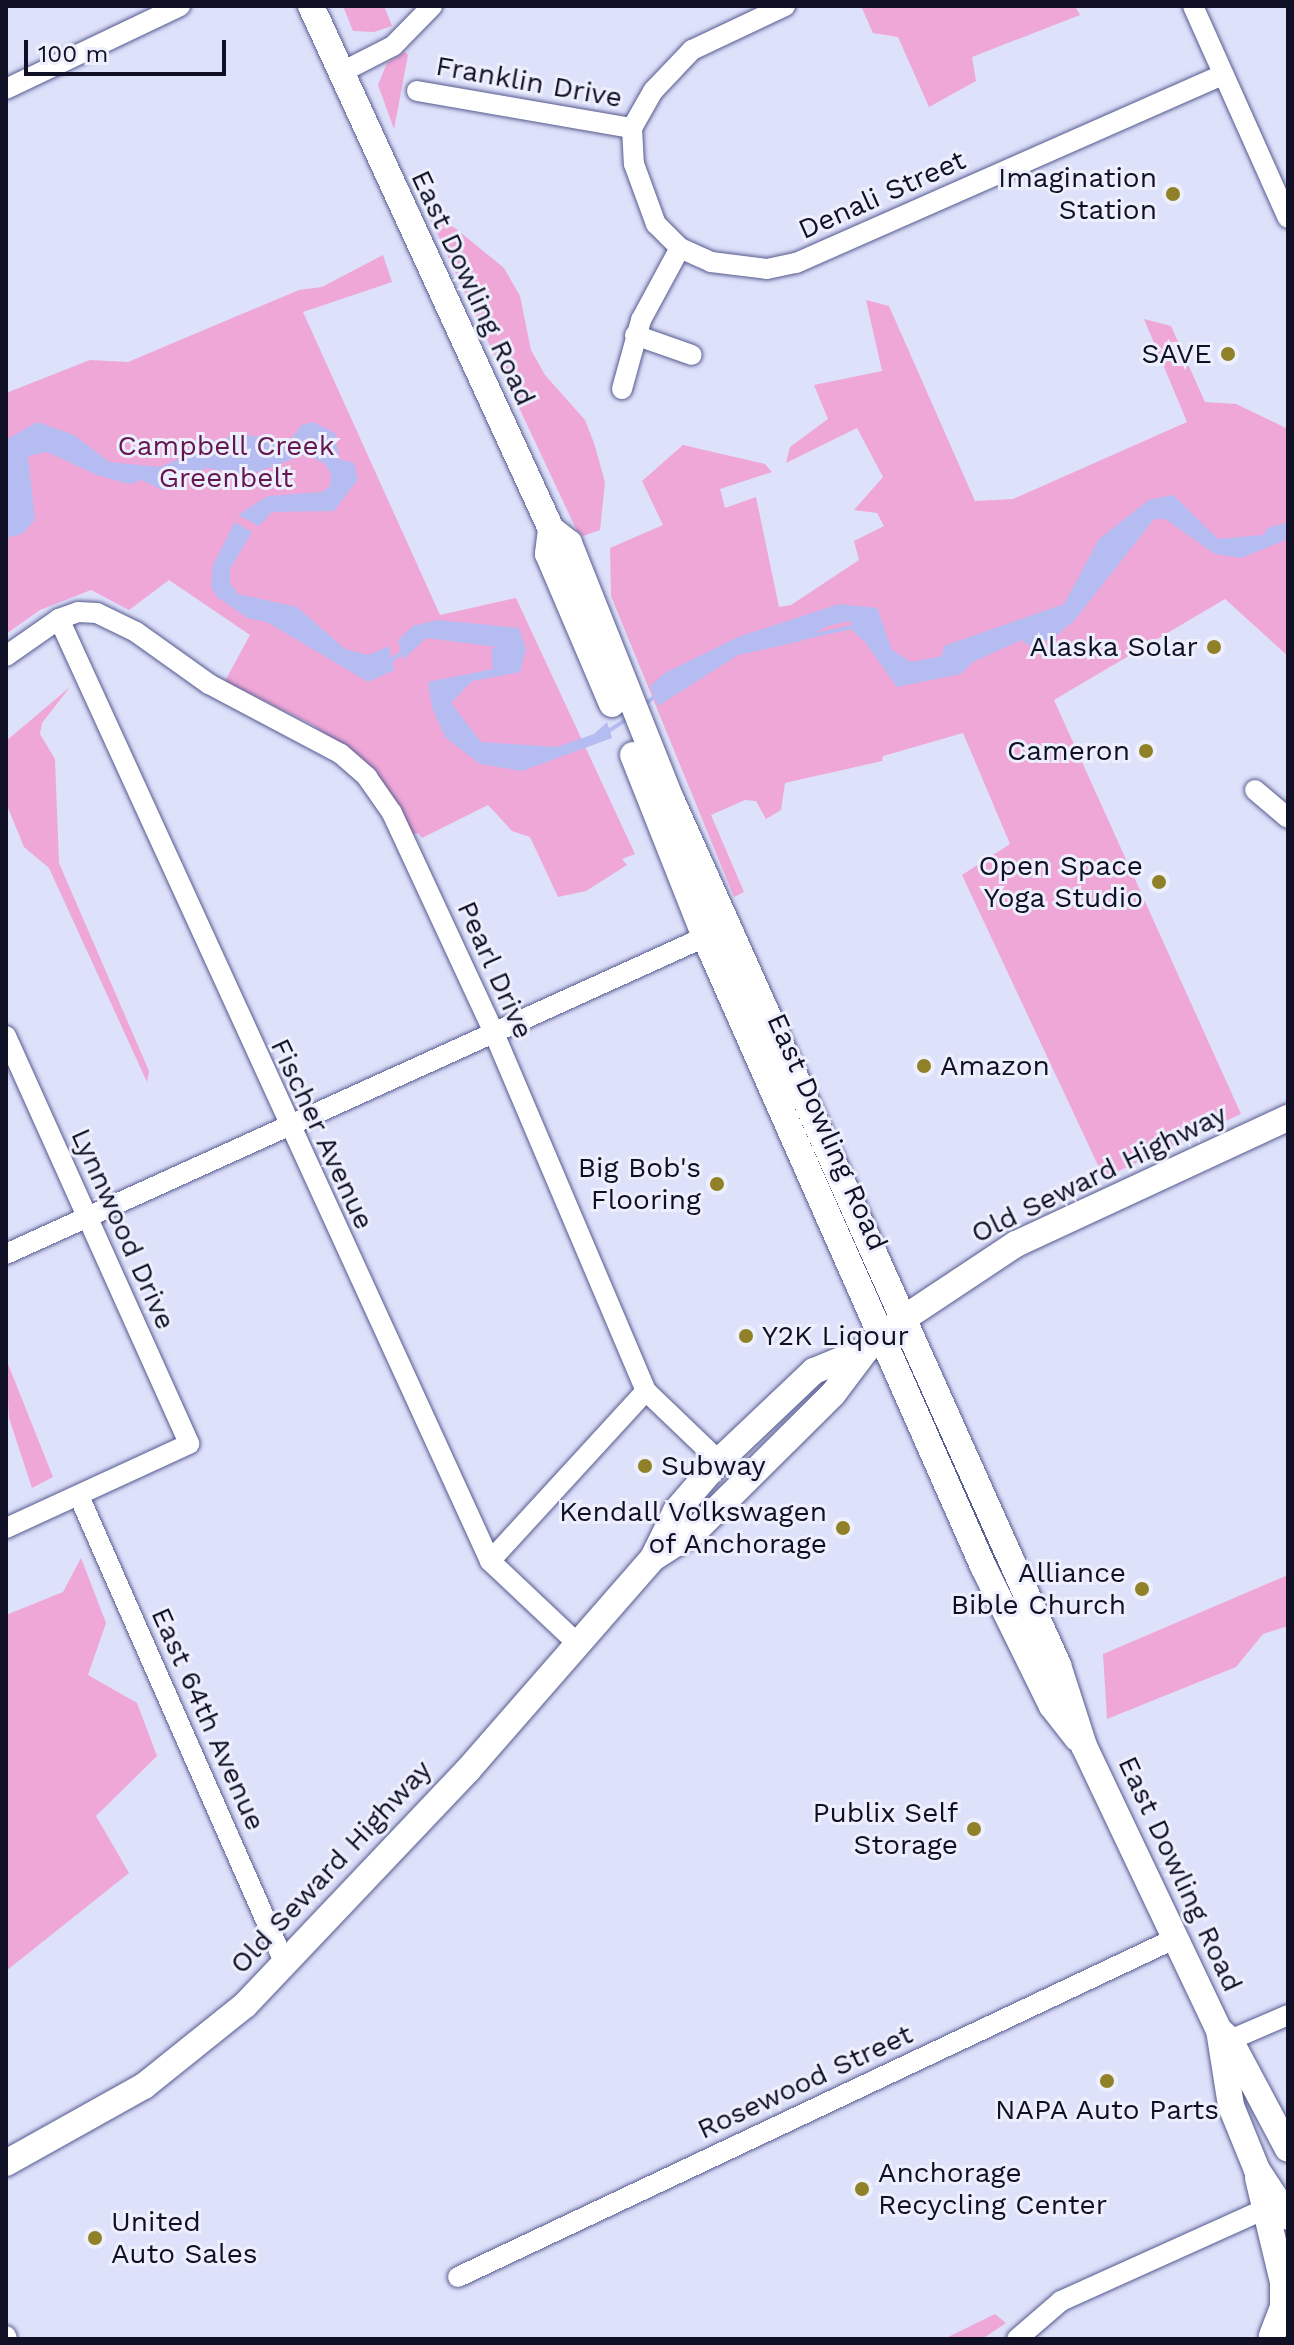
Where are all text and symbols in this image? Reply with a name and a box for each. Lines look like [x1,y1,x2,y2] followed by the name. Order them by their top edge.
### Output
[28,24,230,74] scale bar
[38,40,108,68] text: 100 m
[433,49,625,115] street label: Franklin Drive
[793,143,971,247] street label: Denali Street
[998,161,1157,227] place label: Imagination Station
[404,165,542,411] street label: East Dowling Road
[1164,185,1182,203] marker: Imagination Station
[1141,337,1212,371] place label: SAVE
[1219,345,1237,363] marker: SAVE
[117,429,335,495] park label: Campbell Creek Greenbelt
[1029,630,1198,664] place label: Alaska Solar
[1205,638,1223,656] marker: Alaska Solar
[1007,734,1130,768] place label: Cameron
[1137,742,1155,760] marker: Cameron
[979,849,1143,915] place label: Open Space Yoga Studio
[1150,873,1168,891] marker: Open Space Yoga Studio
[450,896,540,1044] street label: Pearl Drive
[760,1008,894,1256] street label: East Dowling Road
[263,1032,381,1236] street label: Fischer Avenue
[940,1049,1050,1083] place label: Amazon
[915,1057,933,1075] marker: Amazon
[966,1098,1232,1250] street label: Old Seward Highway
[64,1123,182,1335] street label: Lynnwood Drive
[578,1151,701,1217] place label: Big Bob's Flooring
[708,1175,726,1193] marker: Big Bob's Flooring
[762,1319,909,1353] place label: Y2K Liqour
[737,1327,755,1345] marker: Y2K Liqour
[661,1449,766,1483] place label: Subway
[636,1457,654,1475] marker: Subway
[557,1495,827,1561] place label: Kendall Volkswagen of Anchorage
[834,1519,852,1537] marker: Kendall Volkswagen of Anchorage
[951,1556,1126,1622] place label: Alliance Bible Church
[1133,1580,1151,1598] marker: Alliance Bible Church
[144,1602,272,1836] street label: East 64th Avenue
[1111,1751,1249,1997] street label: East Dowling Road
[223,1753,439,1981] street label: Old Seward Highway
[812,1796,958,1862] place label: Publix Self Storage
[965,1820,983,1838] marker: Publix Self Storage
[692,2017,918,2147] street label: Rosewood Street
[1098,2072,1116,2090] marker: NAPA Auto Parts
[994,2093,1220,2127] place label: NAPA Auto Parts
[878,2156,1107,2222] place label: Anchorage Recycling Center
[853,2180,871,2198] marker: Anchorage Recycling Center
[111,2205,258,2271] place label: United Auto Sales
[86,2229,104,2247] marker: United Auto Sales

